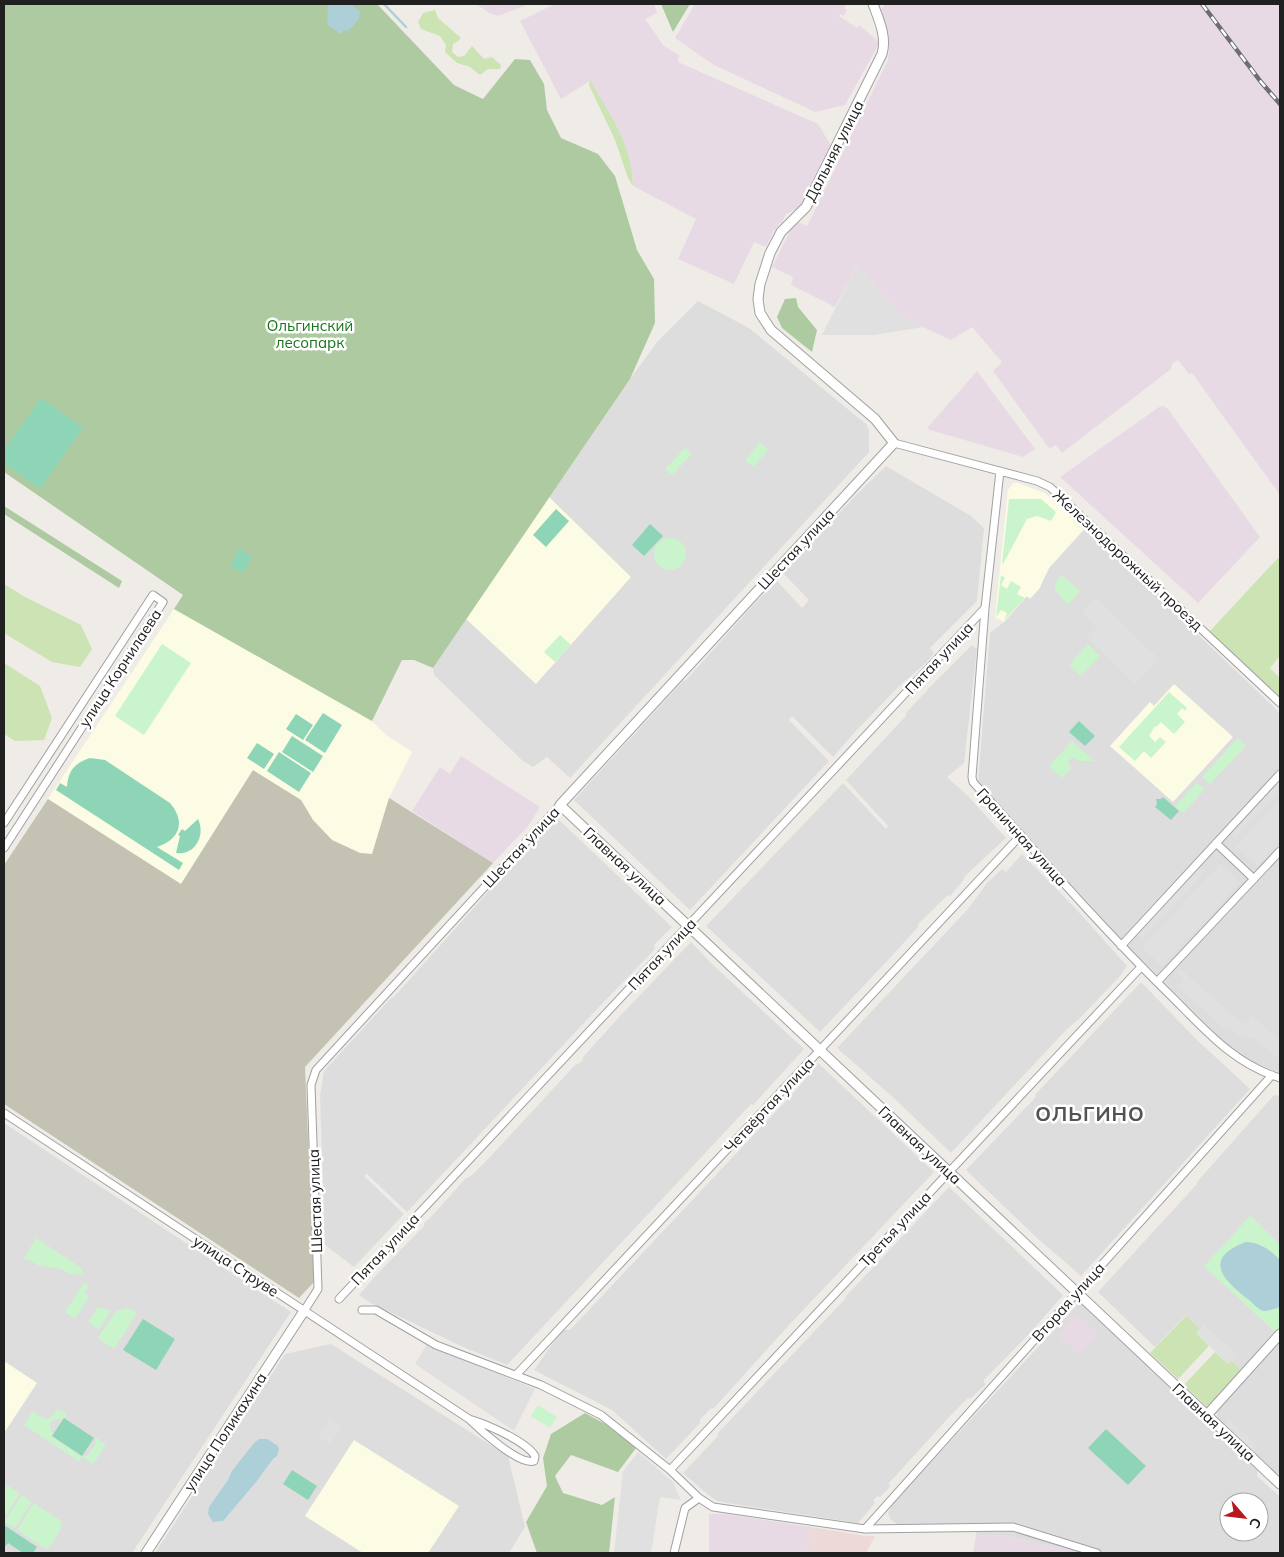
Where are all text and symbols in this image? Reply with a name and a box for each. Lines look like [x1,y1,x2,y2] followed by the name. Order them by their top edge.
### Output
[800,97,868,205] street label: Дальняя улица
[267,316,353,352] park label: Ольгинский лесопарк
[1049,485,1207,635] street label: Железнодорожный проезд
[754,505,838,593] street label: Шестая улица
[75,605,165,731] street label: улица Корнилаева
[901,618,977,698] street label: Пятая улица
[973,784,1071,890] street label: Граничная улица
[479,803,563,891] street label: Шестая улица
[580,823,670,909] street label: Главная улица
[624,914,700,994] street label: Пятая улица
[720,1053,818,1157] street label: Четвёртая улица
[1035,1101,1145,1126] district label: ОЛЬГИНО
[875,1102,965,1188] street label: Главная улица
[304,1149,326,1253] street label: Шестая улица
[855,1187,935,1271] street label: Третья улица
[347,1209,423,1289] street label: Пятая улица
[189,1231,283,1301] street label: улица Струве
[1028,1259,1108,1345] street label: Вторая улица
[179,1369,271,1495] street label: улица Поликахина
[1169,1379,1259,1465] street label: Главная улица
[1219,1492,1269,1542] north arrow
[1245,1515,1266,1532] text: С

